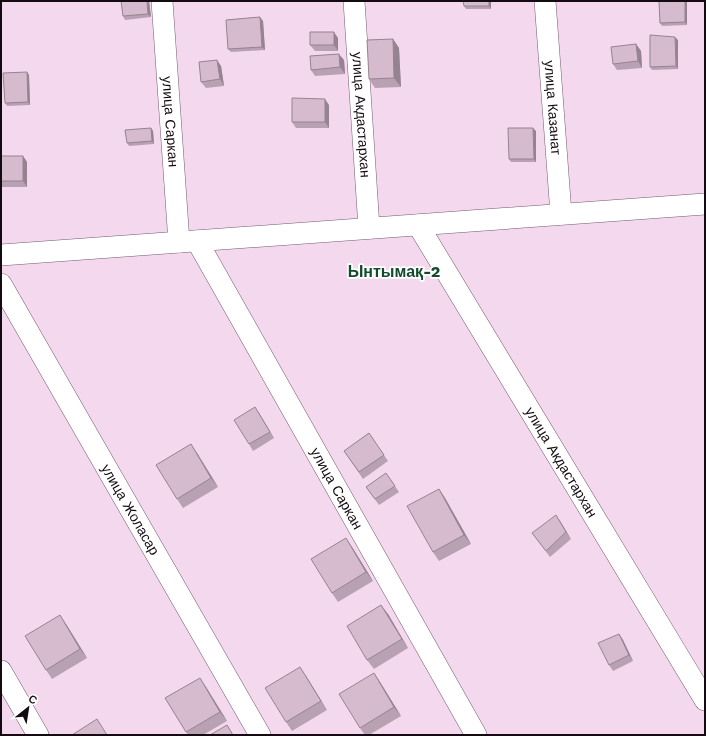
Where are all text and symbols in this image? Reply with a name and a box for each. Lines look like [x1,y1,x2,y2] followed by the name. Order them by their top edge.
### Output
[349,51,374,178] street label: улица Акдастархан
[541,60,565,156] street label: улица Казанат
[159,76,182,168] street label: улица Саркан
[348,262,440,281] district label: Ынтымақ-2
[522,404,601,520] street label: улица Акдастархан
[307,445,366,532] street label: улица Саркан
[98,461,163,558] street label: улица Жоласар
[8,688,48,728] north arrow
[26,692,39,707] text: С

